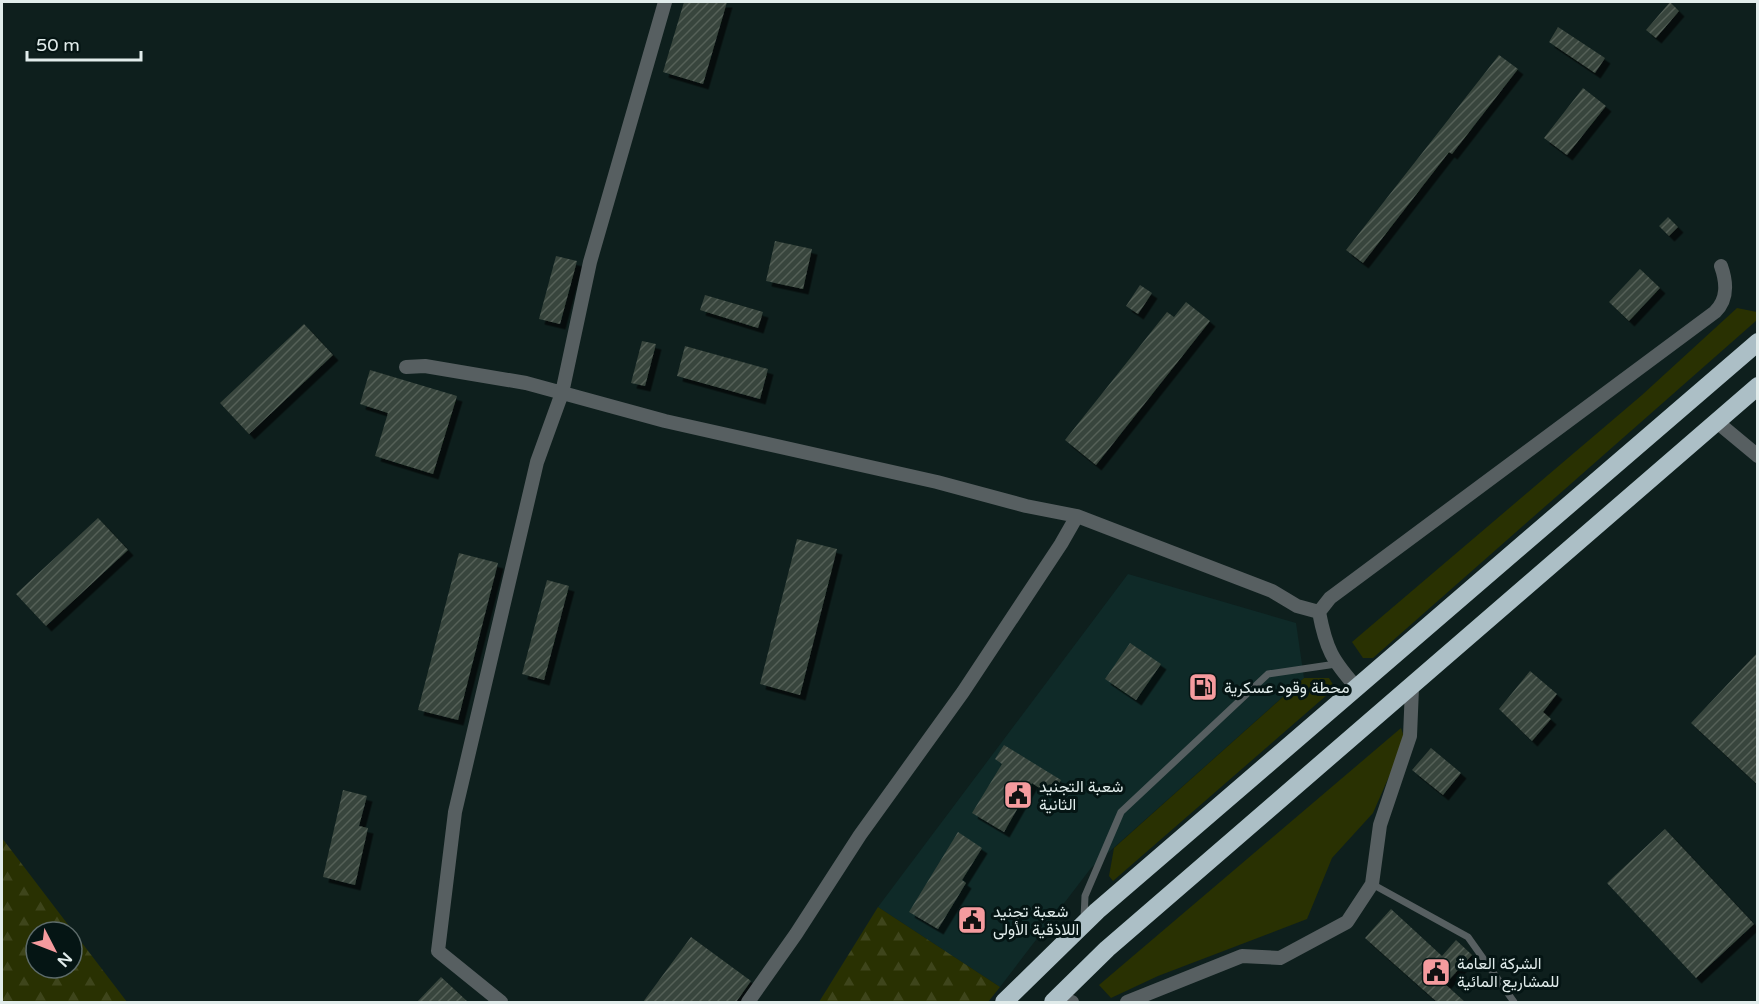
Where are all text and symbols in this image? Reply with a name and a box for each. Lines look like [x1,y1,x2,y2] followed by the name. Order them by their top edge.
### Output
[27,24,141,62] scale bar
[36,34,80,56] text: 50 m
[1187,671,1219,703] fuel station icon: محطة وقود عسكرية
[1224,678,1350,698] place label: محطة وقود عسكرية
[1039,777,1123,815] place label: شعبة التجنيد الثانية
[1002,779,1034,811] public building icon: شعبة التجنيد الثانية
[993,902,1079,940] place label: شعبة تجنيد اللاذقية الأولى
[956,904,988,936] public building icon: شعبة تجنيد اللاذقية الأولى
[24,920,84,980] north arrow
[53,948,76,971] text: N
[1457,954,1559,993] place label: الشركة العامة للمشاريع المائية
[1420,956,1452,988] public building icon: الشركة العامة للمشاريع المائية

